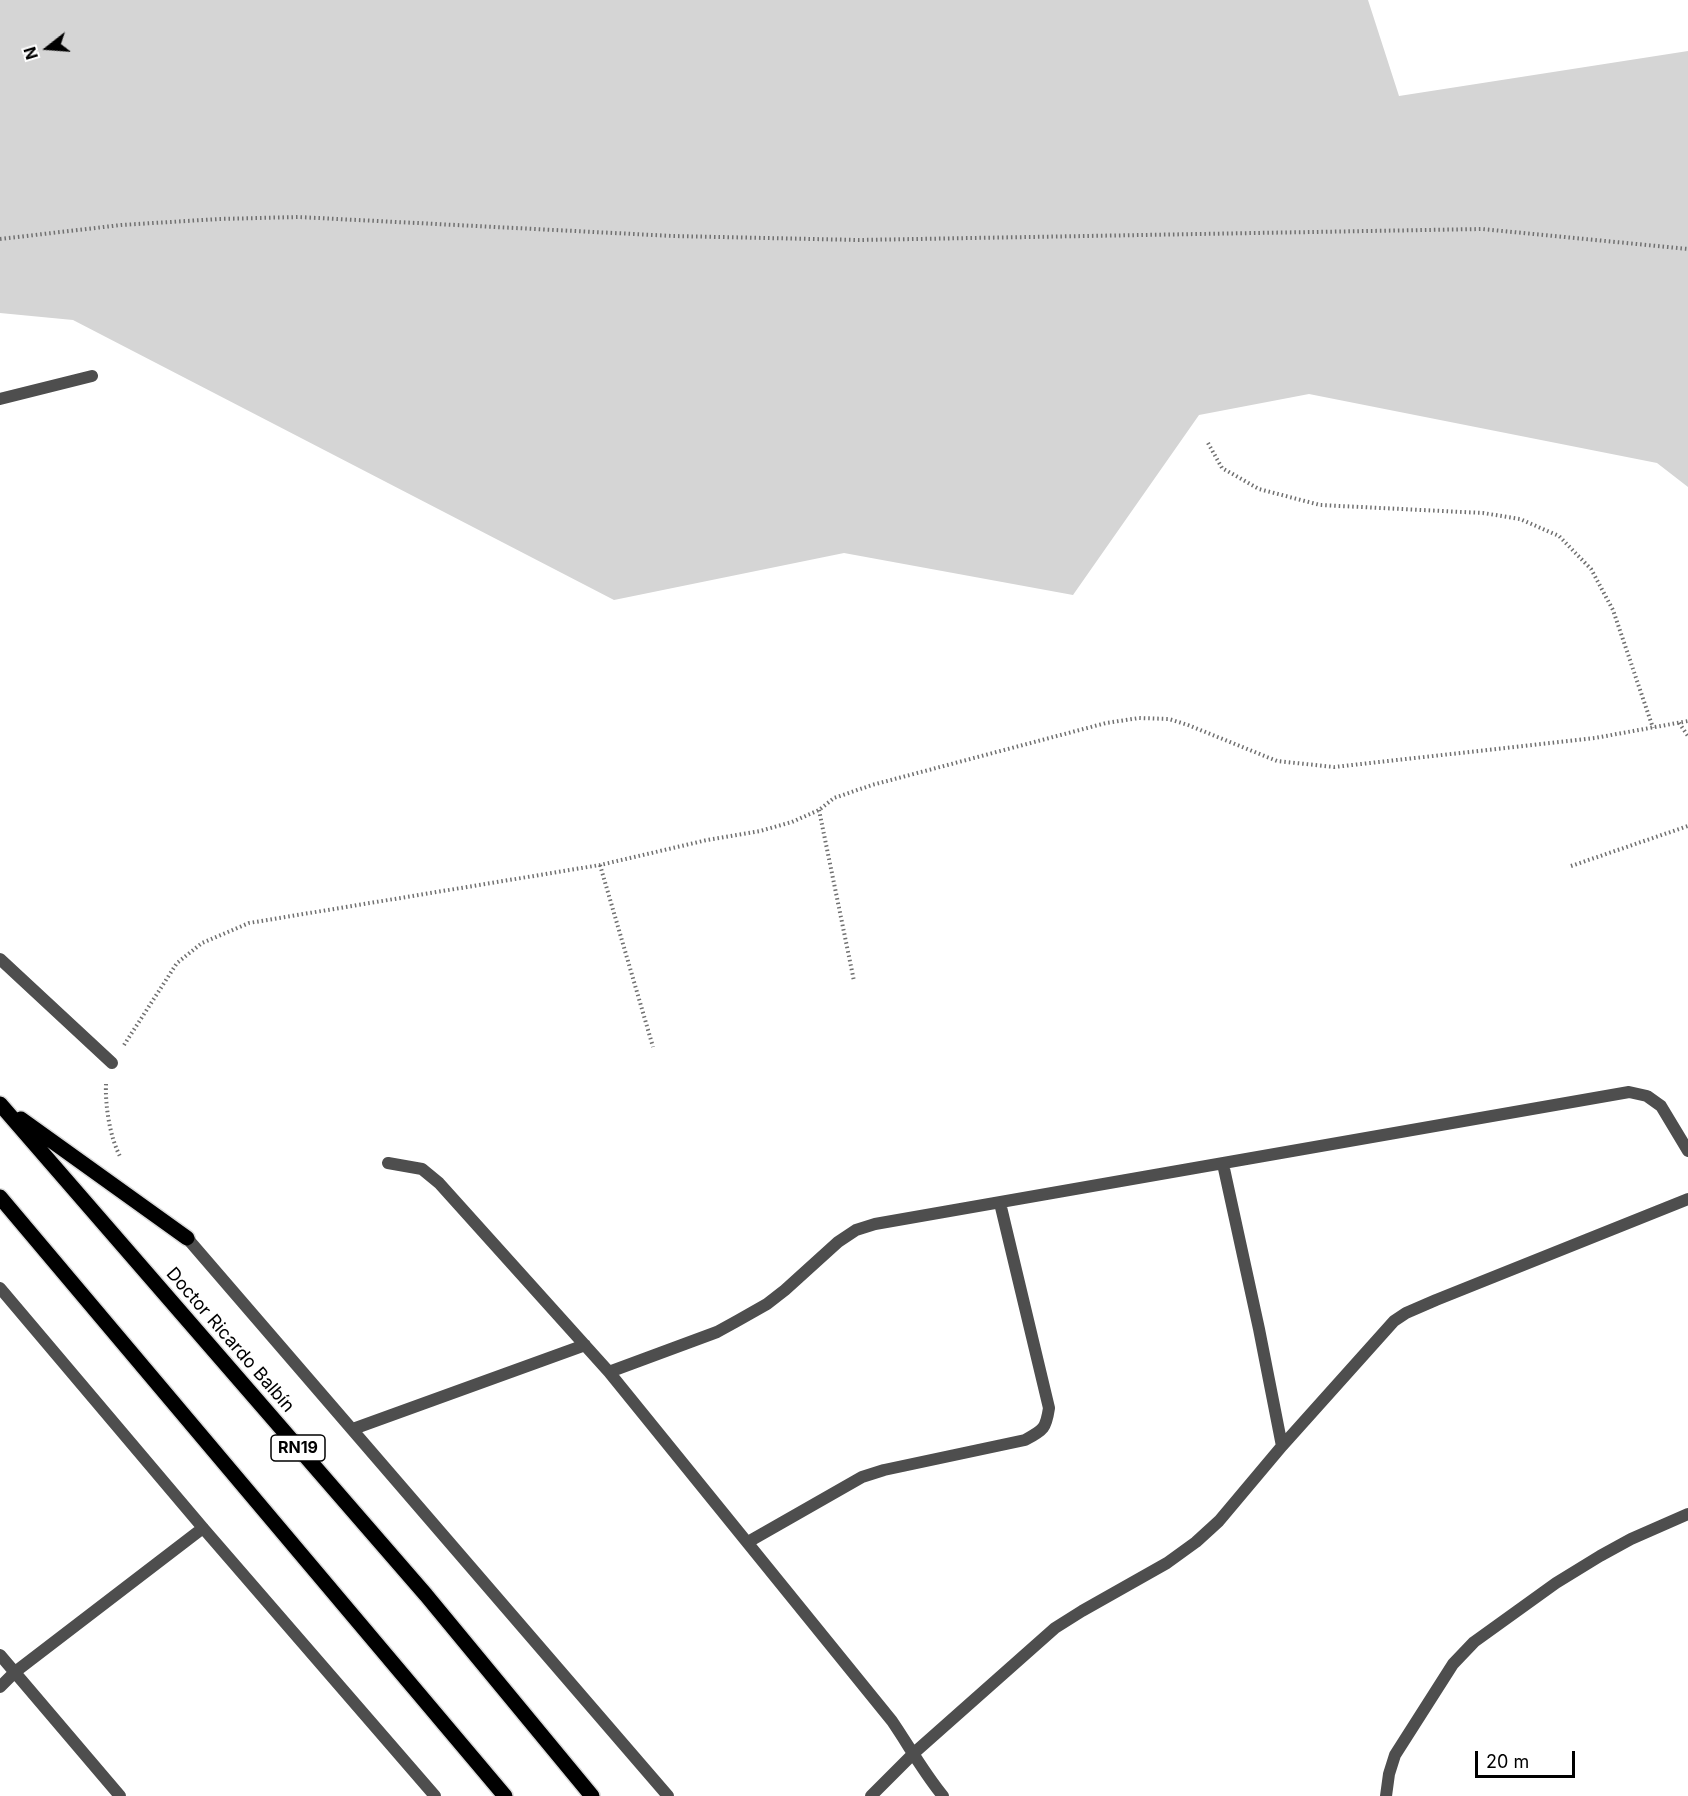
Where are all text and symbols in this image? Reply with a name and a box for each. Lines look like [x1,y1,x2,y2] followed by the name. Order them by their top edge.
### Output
[18,18,78,78] north arrow
[19,45,42,62] text: N
[161,1263,299,1417] street label: Doctor Ricardo Balbín
[271,1435,325,1461] road number: RN19
[1478,1739,1578,1777] scale bar
[1486,1751,1529,1772] text: 20 m

